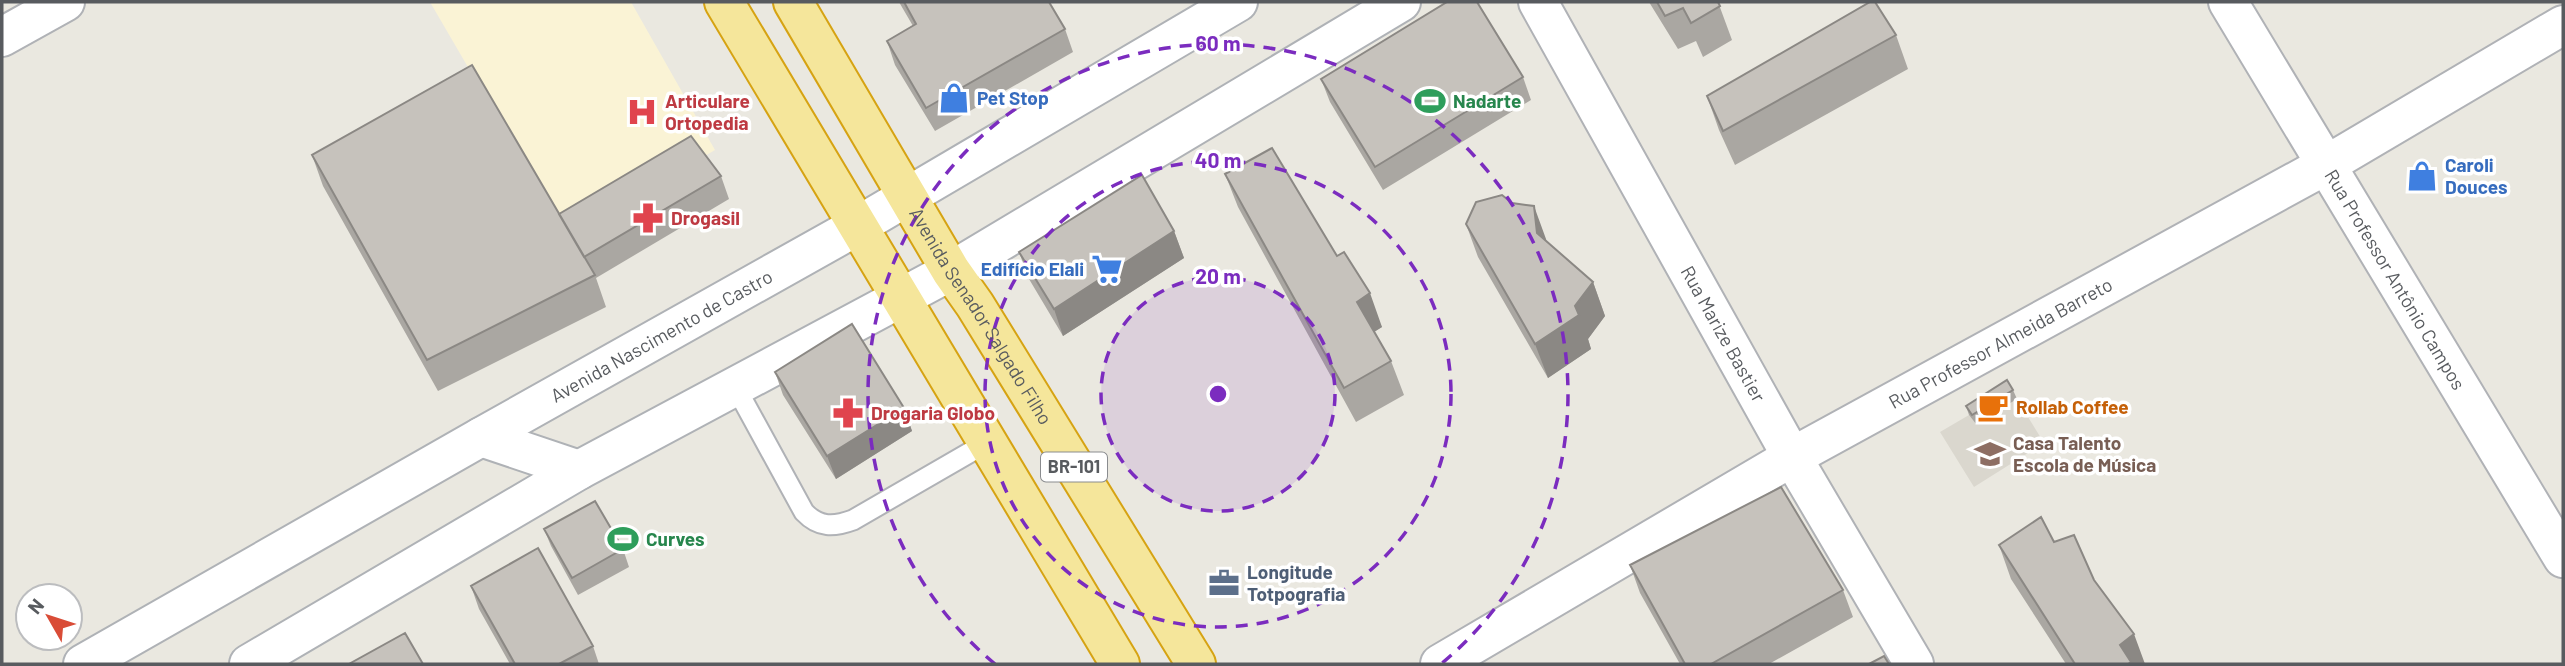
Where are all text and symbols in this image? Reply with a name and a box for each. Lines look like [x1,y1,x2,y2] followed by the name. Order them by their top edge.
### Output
[1196,30,1240,55] text: 60 m
[937,81,971,115] shop icon: Pet Stop
[1413,84,1447,118] sports icon: Nadarte
[977,86,1049,109] place label: Pet Stop
[665,89,750,134] place label: Articulare Ortopedia
[1453,89,1521,112] place label: Nadarte
[625,95,659,129] hospital icon: Articulare Ortopedia
[1195,147,1241,172] text: 40 m
[2445,153,2508,198] place label: Caroli Douces
[2405,159,2439,193] shop icon: Caroli Douces
[2320,165,2471,394] street label: Rua Professor Antônio Campos
[631,201,665,235] pharmacy icon: Drogasil
[905,203,1058,428] street label: Avenida Senador Salgado Filho
[671,206,740,229] place label: Drogasil
[1090,252,1124,286] supermarket icon: Edifício Elali
[981,257,1084,280] place label: Edifício Elali
[1676,261,1771,406] street label: Rua Marize Bastier
[1195,263,1241,288] text: 20 m
[546,264,776,407] street label: Avenida Nascimento de Castro
[1884,272,2116,413] street label: Rua Professor Almeida Barreto
[1206,382,1230,406] centre of rings
[1976,390,2010,424] cafe icon: Rollab Coffee
[2016,395,2129,418] place label: Rollab Coffee
[831,396,865,430] pharmacy icon: Drogaria Globo
[871,401,995,424] place label: Drogaria Globo
[2013,431,2156,476] place label: Casa Talento Escola de Música
[1973,437,2007,471] school or university icon: Casa Talento Escola de Música
[1041,452,1107,481] road number: BR-101
[606,522,640,556] sports icon: Curves
[646,527,704,550] place label: Curves
[1247,560,1345,605] place label: Longitude Totpografia
[1207,566,1241,600] office icon: Longitude Totpografia
[14,582,84,652] north arrow
[22,594,48,618] text: N

